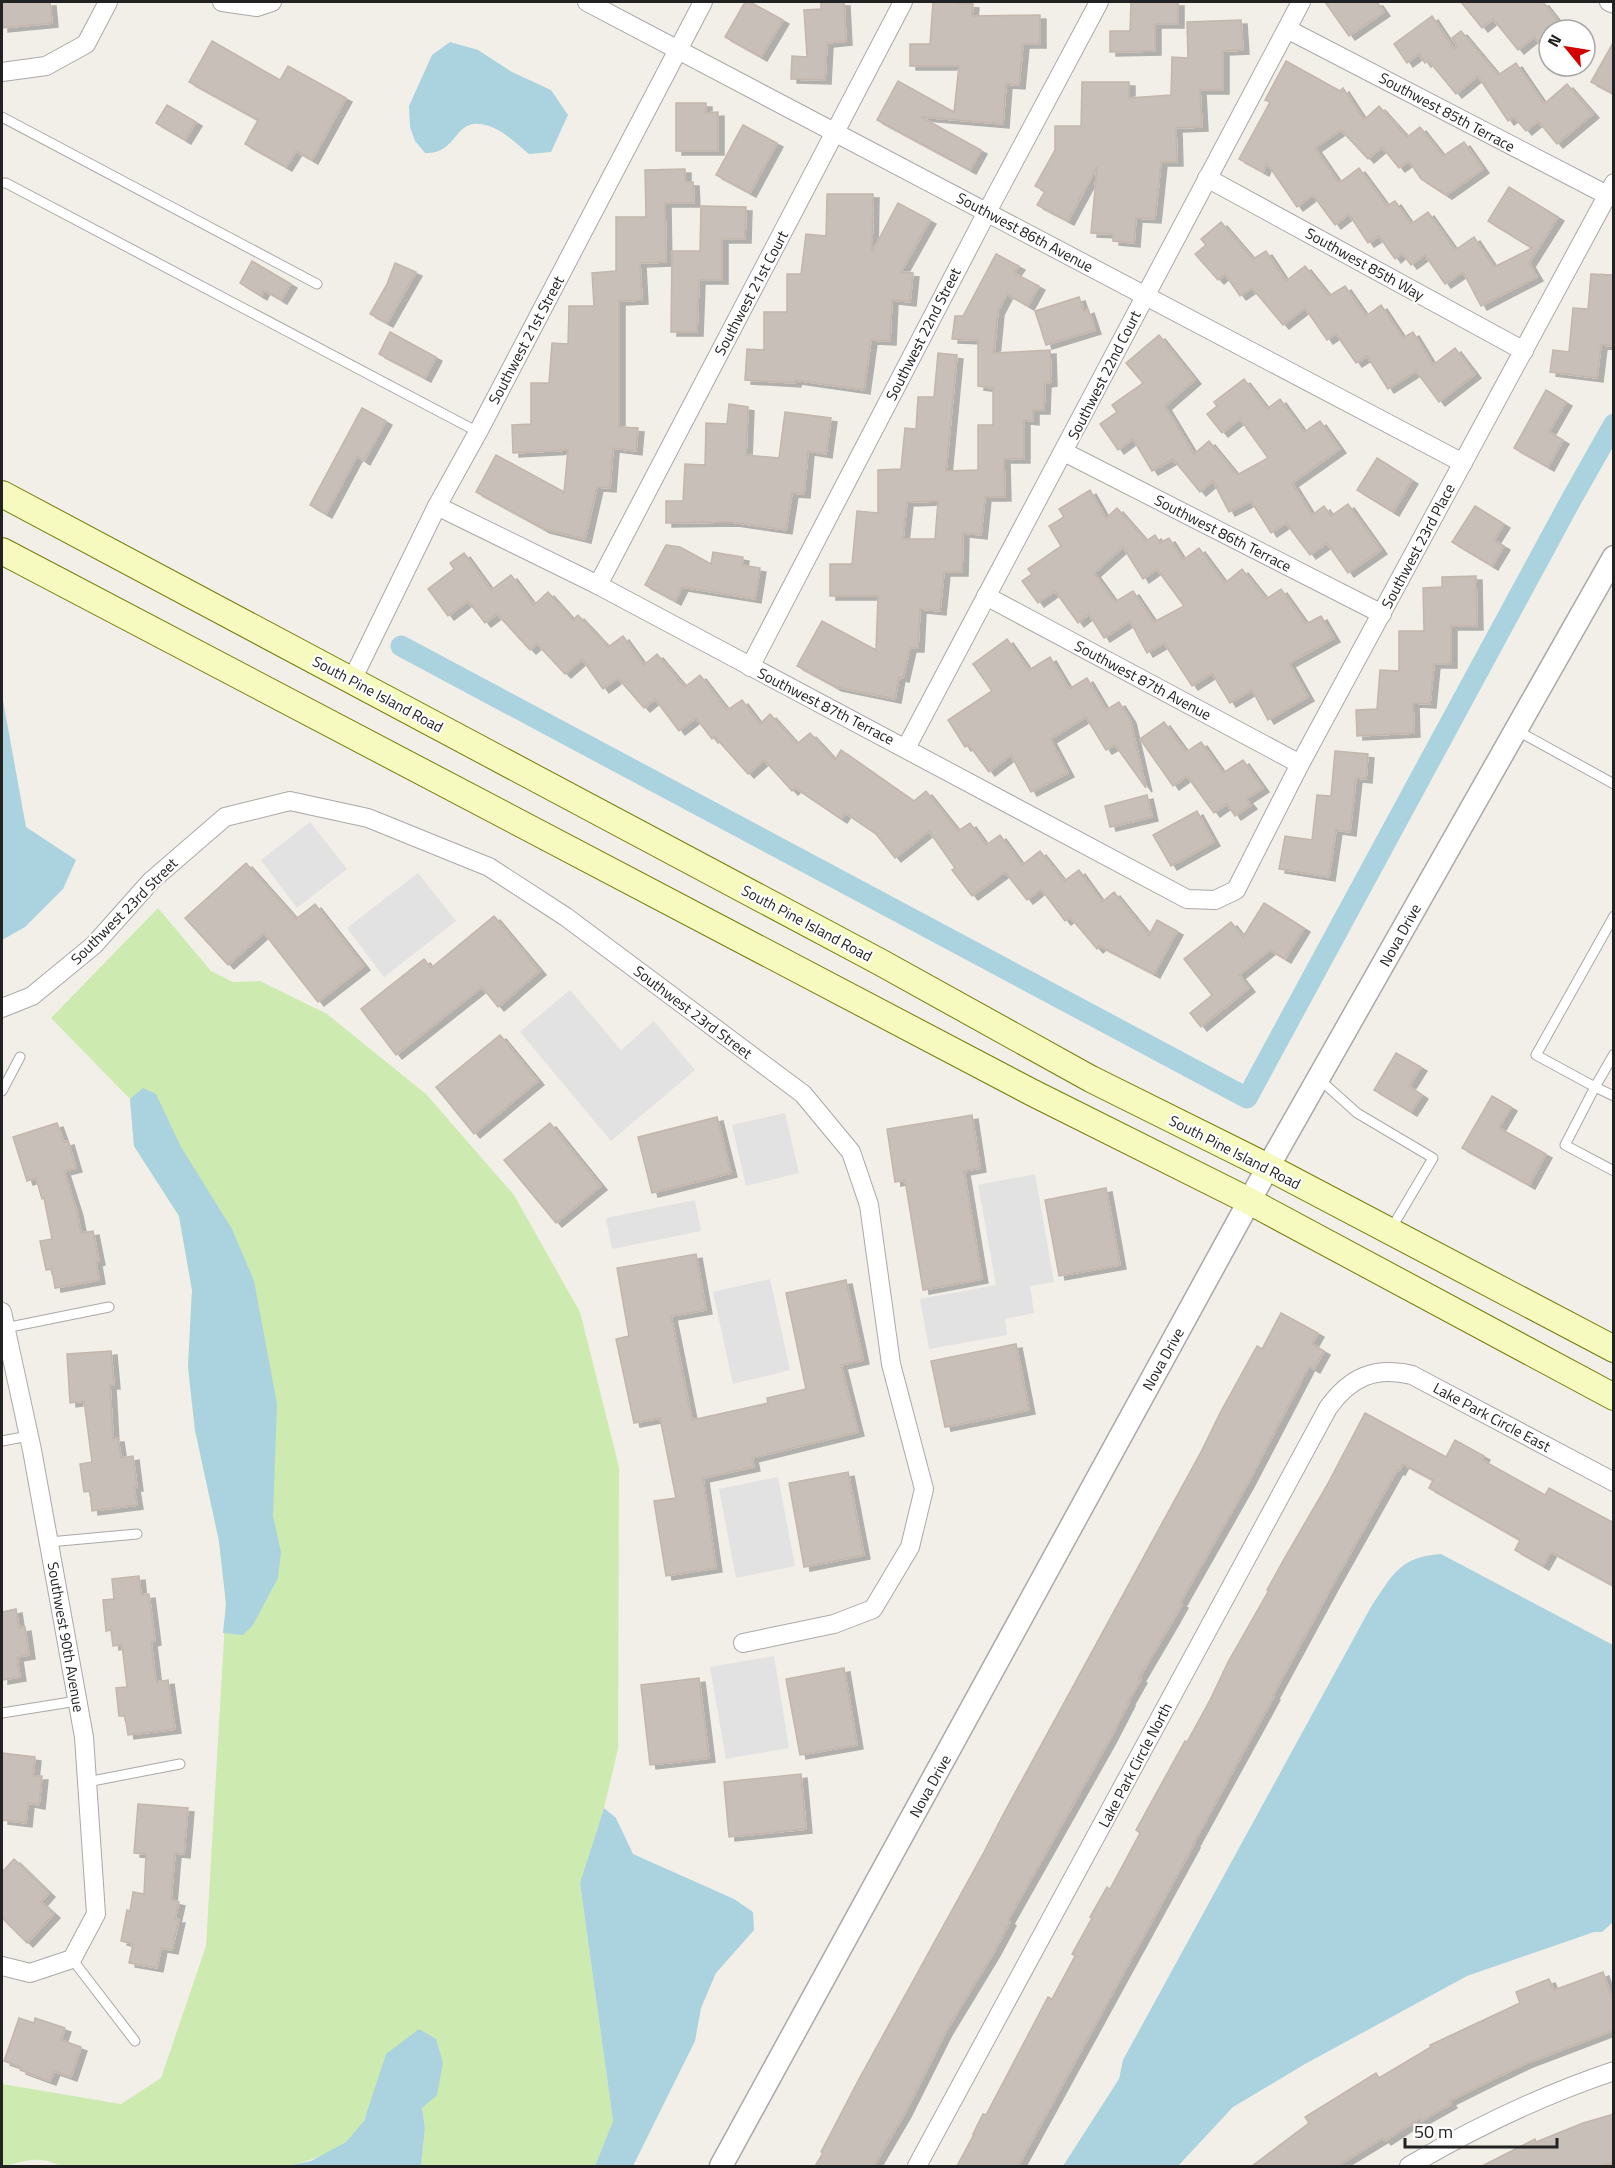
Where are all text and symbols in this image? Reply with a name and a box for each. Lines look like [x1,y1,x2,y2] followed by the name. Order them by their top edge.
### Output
[1537,18,1597,78] north arrow
[1541,30,1567,51] text: N
[1375,66,1519,158] street label: Southwest 85th Terrace
[952,186,1098,278] street label: Southwest 86th Avenue
[1301,222,1429,306] street label: Southwest 85th Way
[708,226,794,360] street label: Southwest 21st Court
[879,263,967,404] street label: Southwest 22nd Street
[482,271,570,408] street label: Southwest 21st Street
[1061,306,1147,444] street label: Southwest 22nd Court
[1375,479,1461,613] street label: Southwest 23rd Place
[1150,488,1296,578] street label: Southwest 86th Terrace
[1070,634,1216,726] street label: Southwest 87th Avenue
[309,650,447,738] street label: South Pine Island Road
[753,661,899,751] street label: Southwest 87th Terrace
[65,852,183,970] street label: Southwest 23rd Street
[738,879,876,967] street label: South Pine Island Road
[1373,899,1427,971] street label: Nova Drive
[629,960,758,1065] street label: Southwest 23rd Street
[1165,1109,1305,1195] street label: South Pine Island Road
[1136,1323,1190,1395] street label: Nova Drive
[1429,1376,1555,1458] street label: Lake Park Circle East
[41,1560,91,1714] street label: Southwest 90th Avenue
[1092,1698,1178,1832] street label: Lake Park Circle North
[903,1750,957,1822] street label: Nova Drive
[1405,2111,1556,2149] scale bar
[1414,2118,1453,2145] text: 50 m

